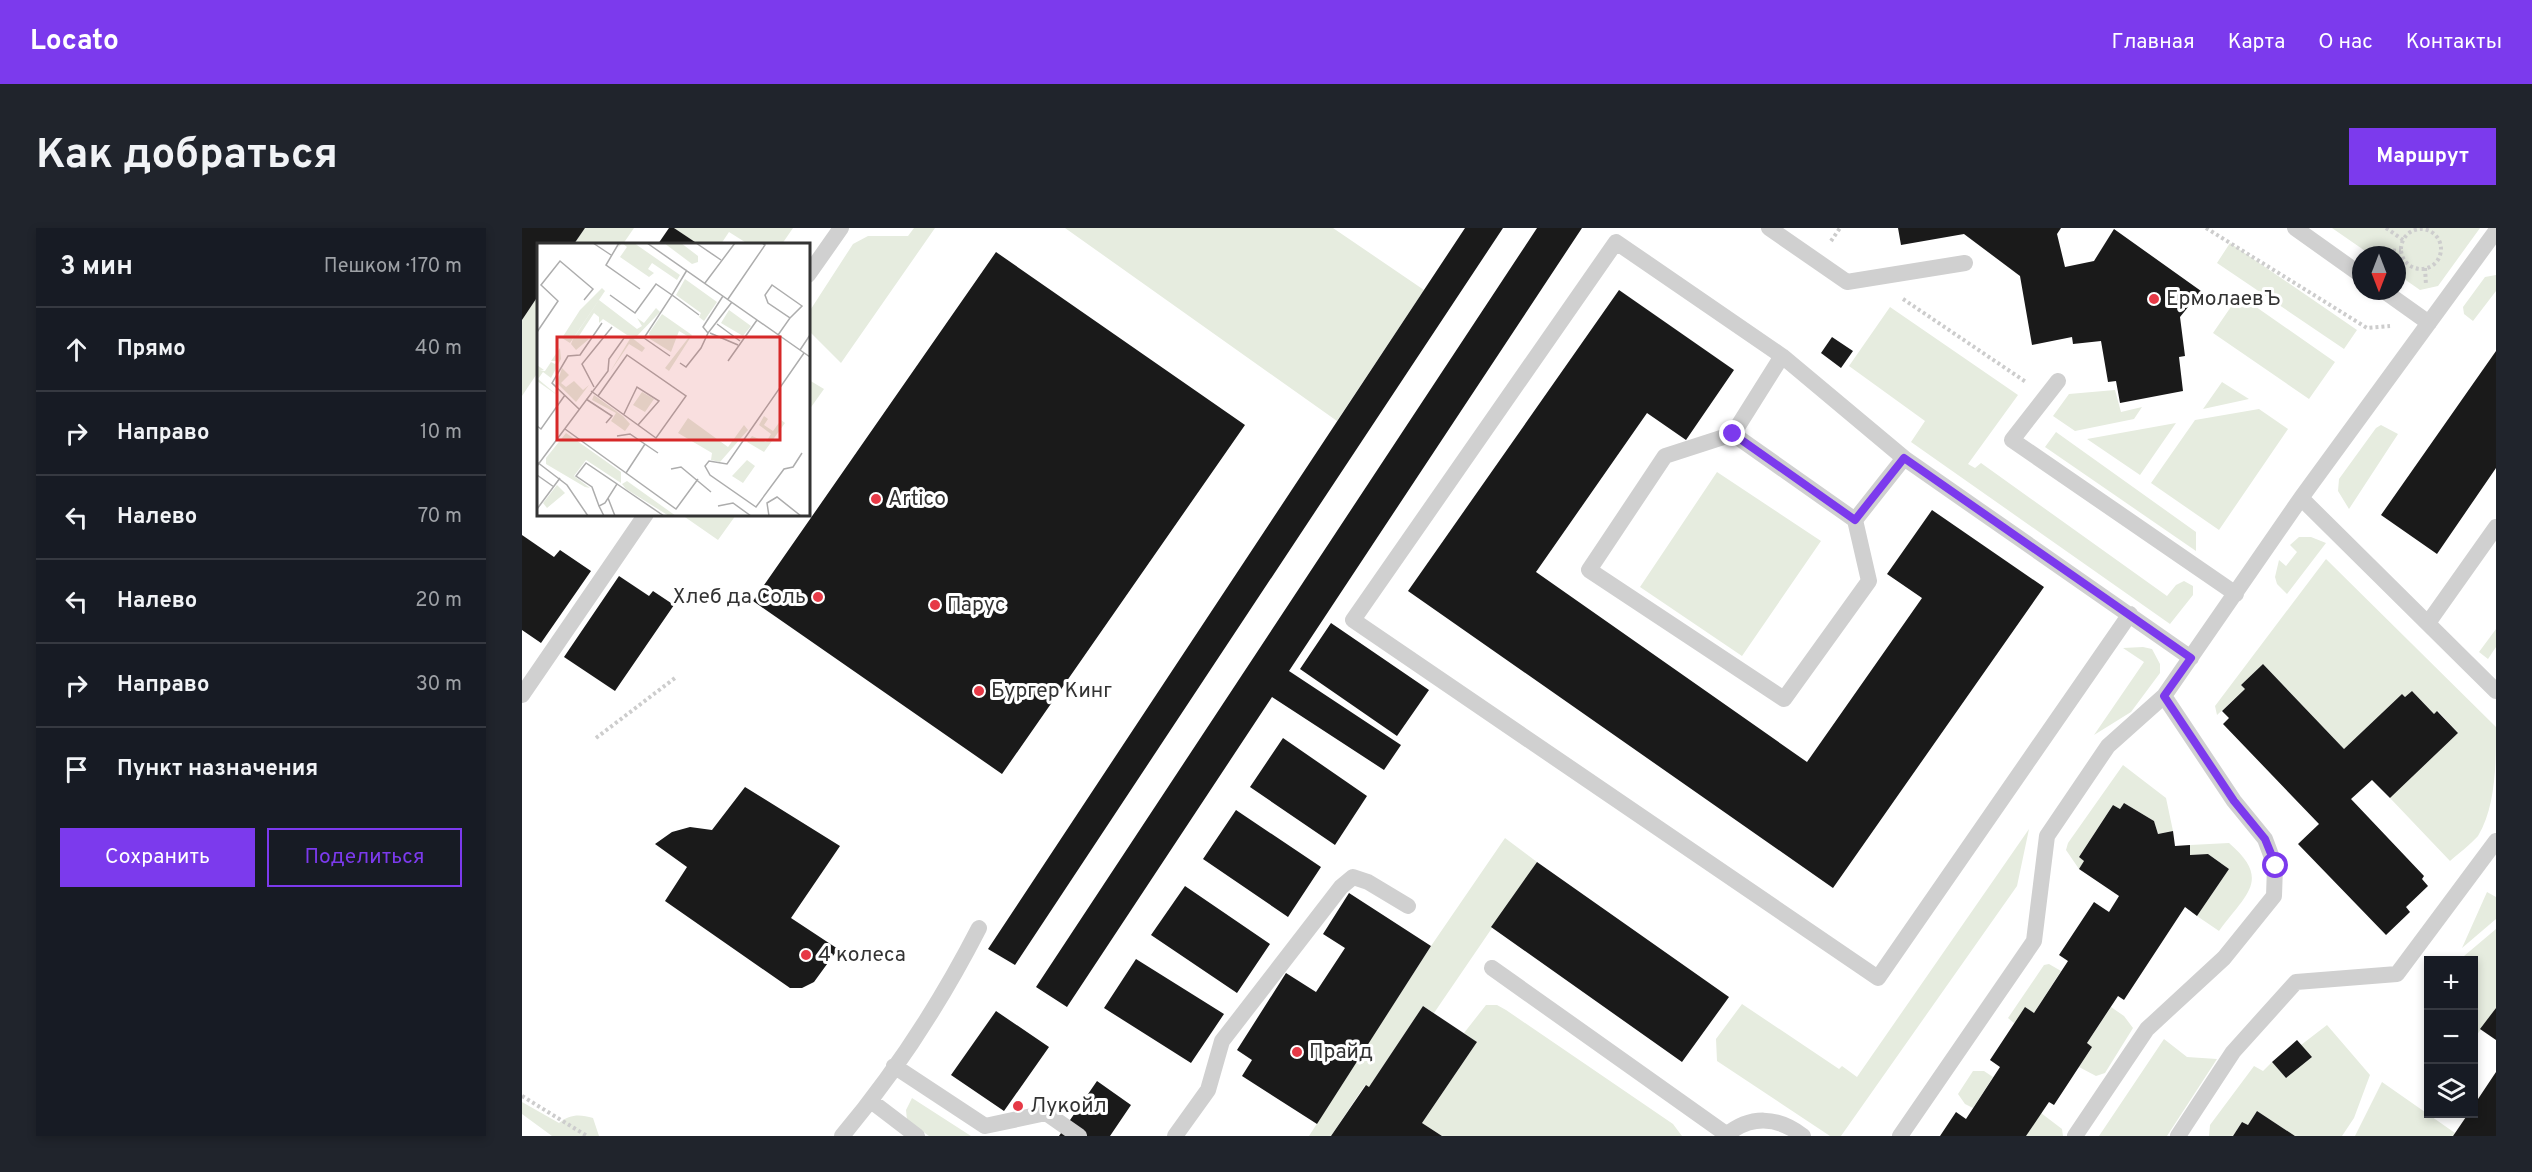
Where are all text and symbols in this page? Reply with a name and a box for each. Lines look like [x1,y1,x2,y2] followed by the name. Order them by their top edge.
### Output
[30,24,119,60] text: Locato
[2111,29,2195,56] text: Главная
[2228,29,2285,56] text: Карта
[2318,29,2373,56] text: О нас
[2406,29,2502,56] text: Контакты
[2349,128,2496,185] button: Маршрут
[36,130,338,183] text: Как добраться
[537,243,810,516] inset map
[2352,246,2406,300] north arrow
[60,251,133,284] text: 3 мин
[324,254,462,280] text: Пешком · 170 m
[2166,286,2281,313] place label: ЕрмолаевЪ
[2147,292,2161,306] marker: ЕрмолаевЪ
[60,333,93,366] icon: ahead
[117,336,186,363] text: Прямо
[415,336,462,362] text: 40 m
[60,417,93,450] icon: right
[117,420,209,447] text: Направо
[420,420,462,446] text: 10 m
[1719,420,1745,446] route end
[888,486,946,513] place label: Artico
[869,492,883,506] marker: Artico
[60,501,93,534] icon: left
[117,504,197,531] text: Налево
[418,504,462,530] text: 70 m
[673,584,806,611] place label: Хлеб да Соль
[60,585,93,618] icon: left
[117,588,197,615] text: Налево
[415,588,462,614] text: 20 m
[811,590,825,604] marker: Хлеб да Соль
[947,592,1005,619] place label: Парус
[928,598,942,612] marker: Парус
[60,669,93,702] icon: right
[117,672,209,699] text: Направо
[416,672,462,698] text: 30 m
[991,678,1112,705] place label: Бургер Кинг
[972,684,986,698] marker: Бургер Кинг
[60,753,93,786] icon: arrive
[117,756,318,783] text: Пункт назначения
[60,828,255,887] button: Сохранить
[267,828,462,887] button: Поделиться
[2262,852,2288,878] route start
[818,942,906,969] place label: 4 колеса
[799,948,813,962] marker: 4 колеса
[2424,956,2478,1118] map controls
[2424,956,2478,1010] button: +
[2424,1010,2478,1064] button: −
[1309,1039,1373,1066] place label: Прайд
[1290,1045,1304,1059] marker: Прайд
[2424,1064,2478,1118] button: layers
[1030,1093,1107,1120] place label: Лукойл
[1011,1099,1025,1113] marker: Лукойл

